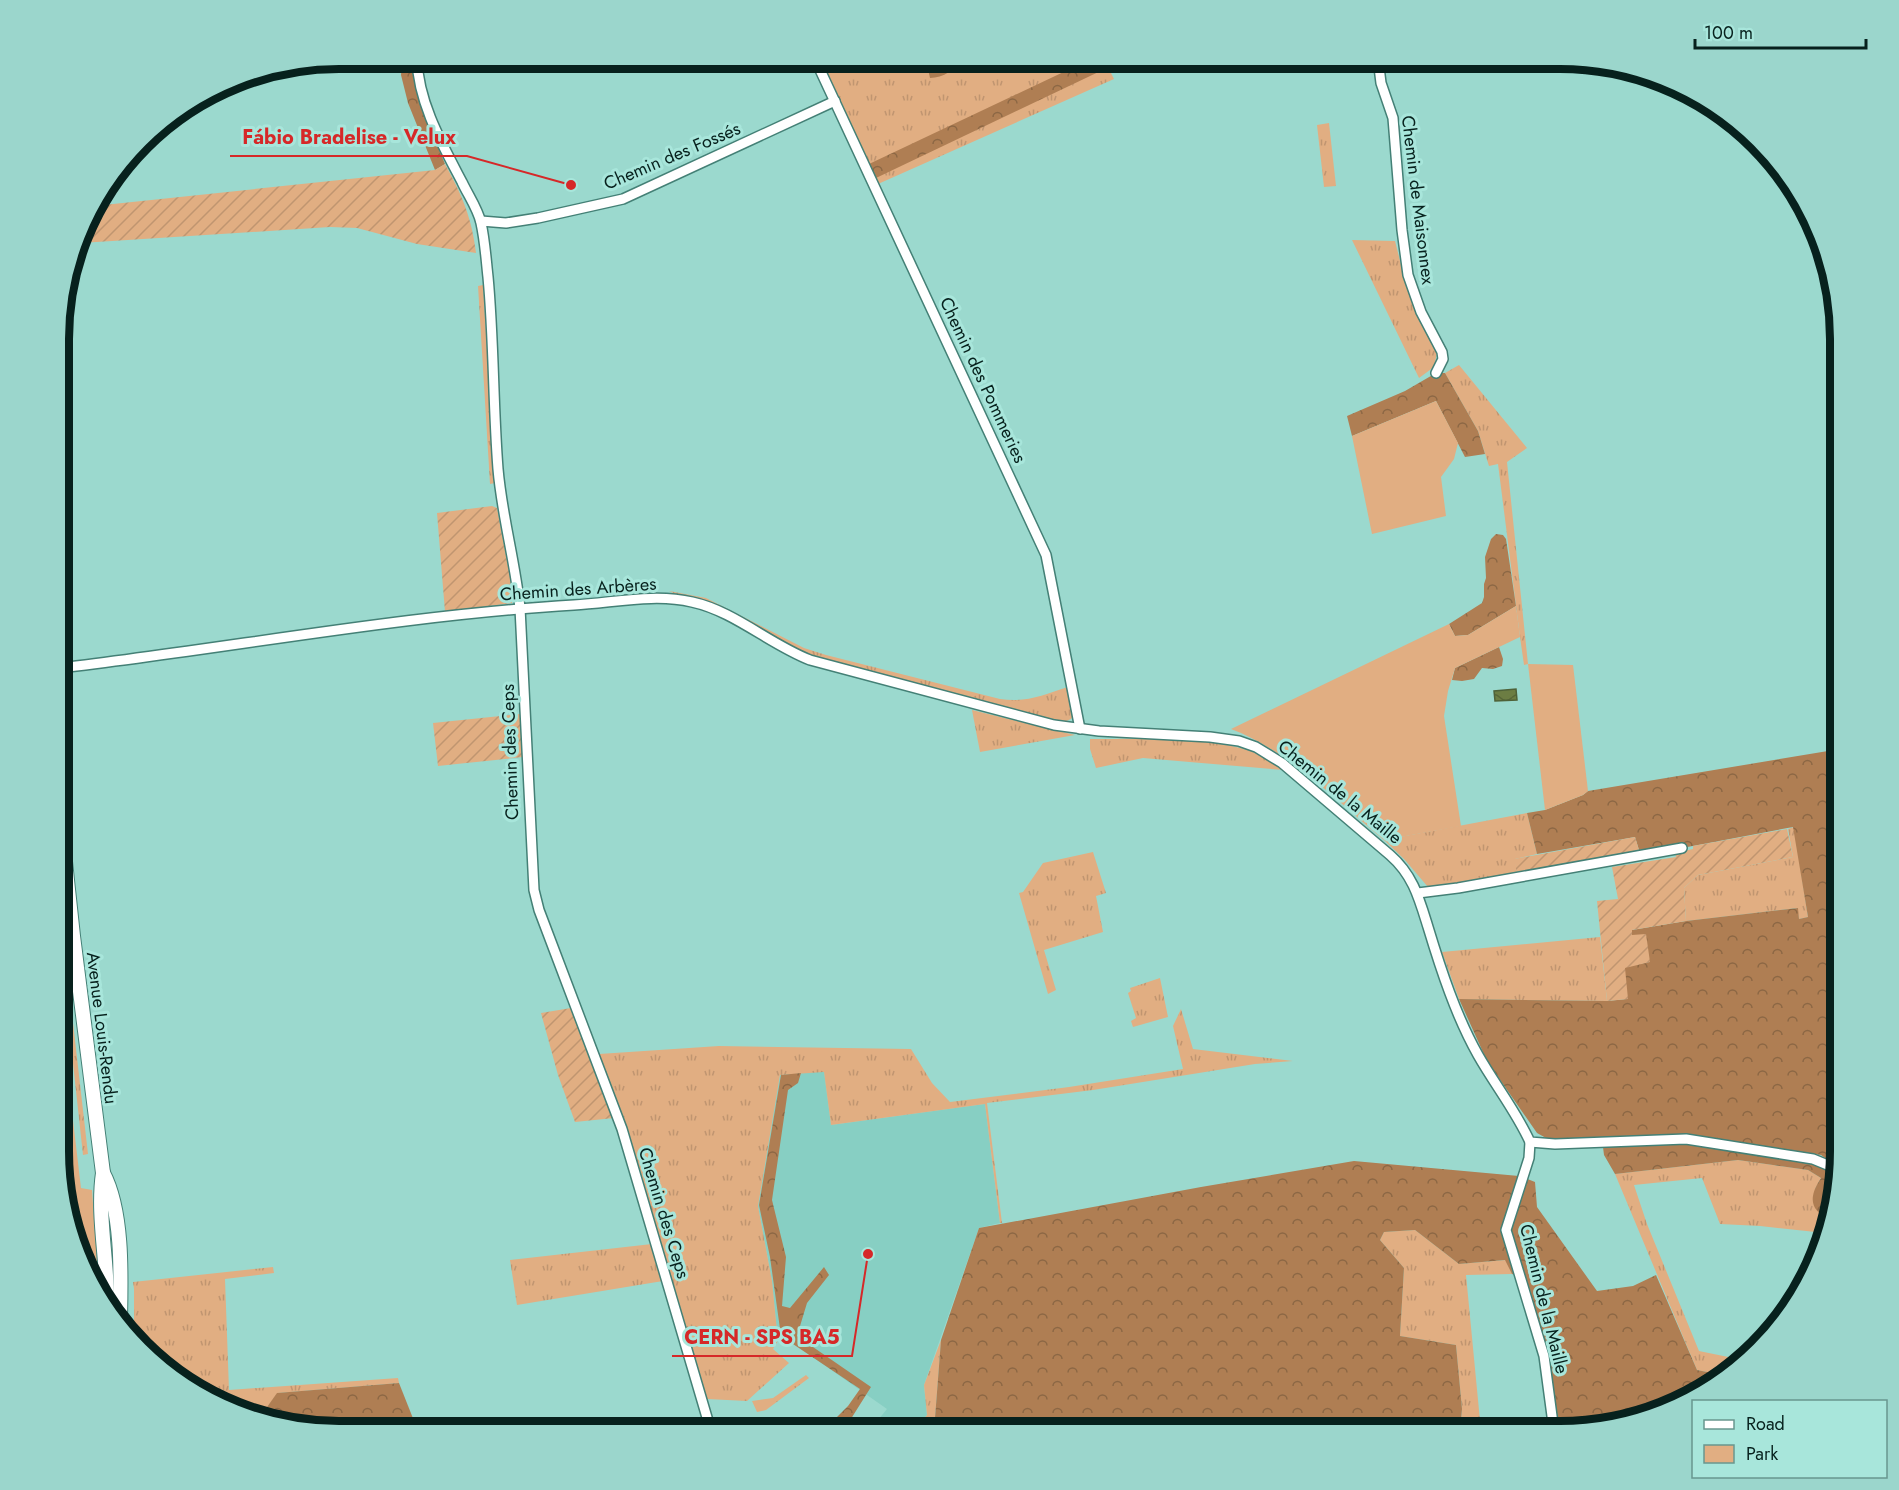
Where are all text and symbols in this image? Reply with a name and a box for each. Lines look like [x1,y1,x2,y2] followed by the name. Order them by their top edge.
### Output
[1695,12,1866,50] scale bar
[1704,20,1753,46] text: 100 m
[1395,114,1441,286] street label: Chemin de Maisonnex
[600,115,744,197] street label: Chemin des Fossés
[230,118,467,156] callout: Fábio Bradelise - Velux
[242,123,456,152] text: Fábio Bradelise - Velux
[933,293,1033,467] street label: Chemin des Pommeries
[499,571,657,607] street label: Chemin des Arbères
[495,684,525,820] street label: Chemin des Ceps
[1272,734,1408,850] street label: Chemin de la Maille
[80,950,124,1106] street label: Avenue Louis-Rendu
[632,1144,696,1282] street label: Chemin des Ceps
[1513,1222,1575,1376] street label: Chemin de la Maille
[672,1318,852,1356] callout: CERN - SPS BA5
[684,1323,840,1352] text: CERN - SPS BA5
[1692,1400,1887,1478] legend
[1746,1411,1785,1437] text: Road
[1746,1441,1778,1467] text: Park

